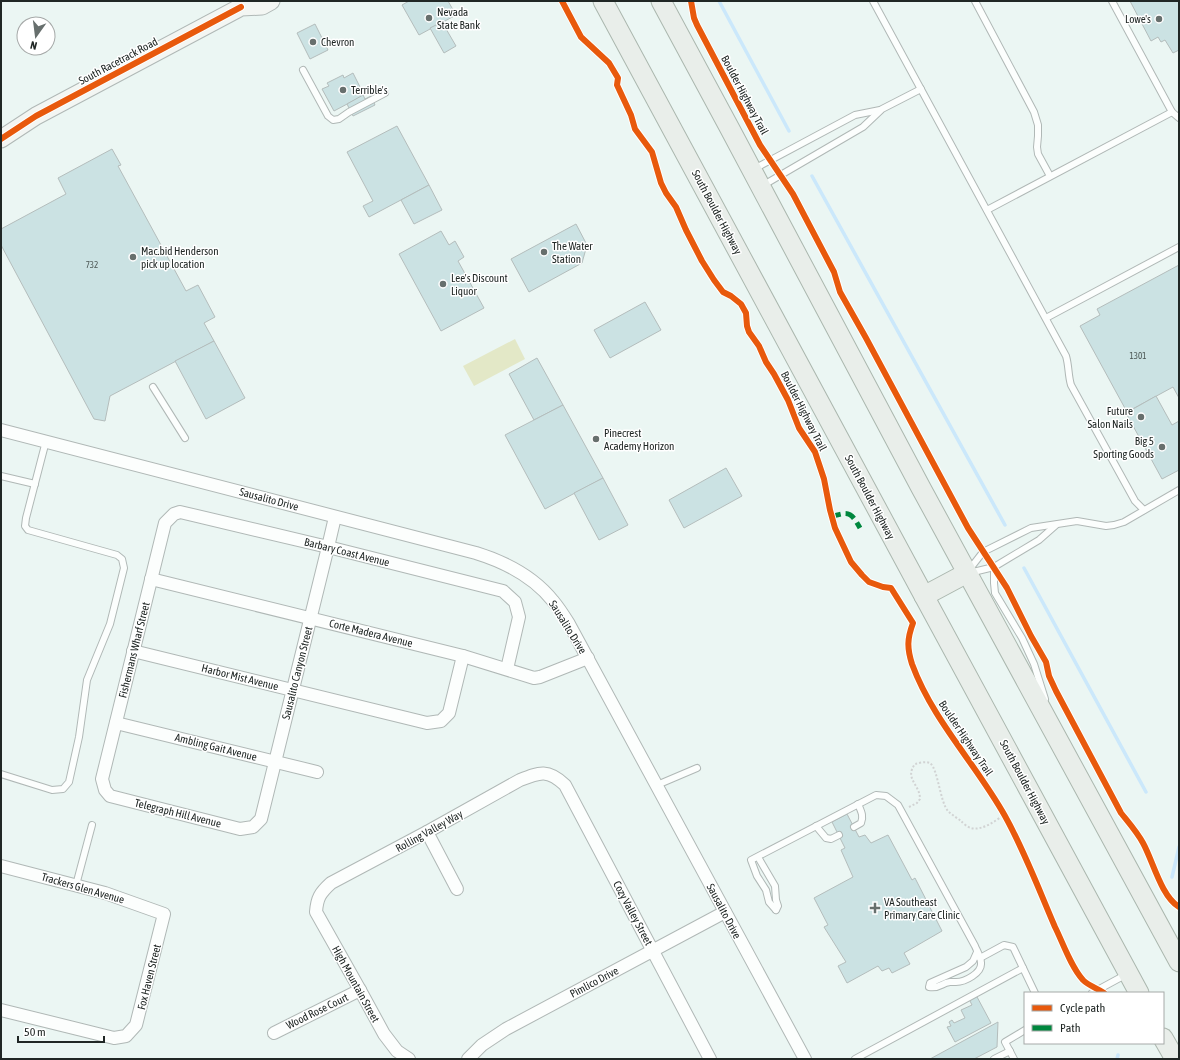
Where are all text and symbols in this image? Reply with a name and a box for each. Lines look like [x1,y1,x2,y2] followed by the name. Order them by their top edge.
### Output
[437,6,480,31] place label: Nevada State Bank
[424,13,434,23] marker: Nevada State Bank
[1125,13,1151,25] place label: Lowe's
[1154,14,1164,24] marker: Lowe's
[16,16,56,56] north arrow
[77,35,159,87] street label: South Racetrack Road
[321,36,354,48] place label: Chevron
[308,37,318,47] marker: Chevron
[29,39,38,52] text: N
[719,53,771,137] street label: Boulder Highway Trail
[351,84,388,96] place label: Terrible's
[338,85,348,95] marker: Terrible's
[690,168,745,257] street label: South Boulder Highway
[552,240,593,265] place label: The Water Station
[141,245,219,270] place label: Mac.bid Henderson pick up location
[539,247,549,257] marker: The Water Station
[128,252,138,262] marker: Mac.bid Henderson pick up location
[86,260,98,270] house number: 732
[451,272,508,297] place label: Lee's Discount Liquor
[438,279,448,289] marker: Lee's Discount Liquor
[1130,351,1146,361] house number: 1301
[779,369,829,453] street label: Boulder Highway Trail
[1088,405,1133,430] place label: Future Salon Nails
[1136,412,1146,422] marker: Future Salon Nails
[604,427,674,452] place label: Pinecrest Academy Horizon
[591,434,601,444] marker: Pinecrest Academy Horizon
[1093,435,1154,460] place label: Big 5 Sporting Goods
[1157,442,1167,452] marker: Big 5 Sporting Goods
[843,453,898,542] street label: South Boulder Highway
[238,485,300,513] street label: Sausalito Drive
[303,536,391,568] street label: Barbary Coast Avenue
[547,598,589,656] street label: Sausalito Drive
[116,601,152,699] street label: Fishermans Wharf Street
[328,617,414,649] street label: Corte Madera Avenue
[280,625,314,721] street label: Sausalito Canyon Street
[200,662,280,692] street label: Harbor Mist Avenue
[936,698,996,778] street label: Boulder Highway Trail
[174,731,258,763] street label: Ambling Gait Avenue
[998,738,1053,827] street label: South Boulder Highway
[134,796,222,830] street label: Telegraph Hill Avenue
[393,807,465,854] street label: Rolling Valley Way
[40,870,126,906] street label: Trackers Glen Avenue
[611,879,655,947] street label: Cozy Valley Street
[704,881,744,941] street label: Sausalito Drive
[884,896,961,921] place label: VA Southeast Primary Care Clinic
[869,902,881,914] marker: VA Southeast Primary Care Clinic
[135,943,163,1011] street label: Fox Haven Street
[330,944,382,1024] street label: High Mountain Street
[568,964,620,1000] street label: Pimlico Drive
[284,991,350,1031] street label: Wood Rose Court
[1024,992,1164,1044] legend
[1060,1001,1105,1015] text: Cycle path
[18,1018,104,1044] scale bar
[1060,1021,1081,1035] text: Path
[24,1025,46,1039] text: 50 m

